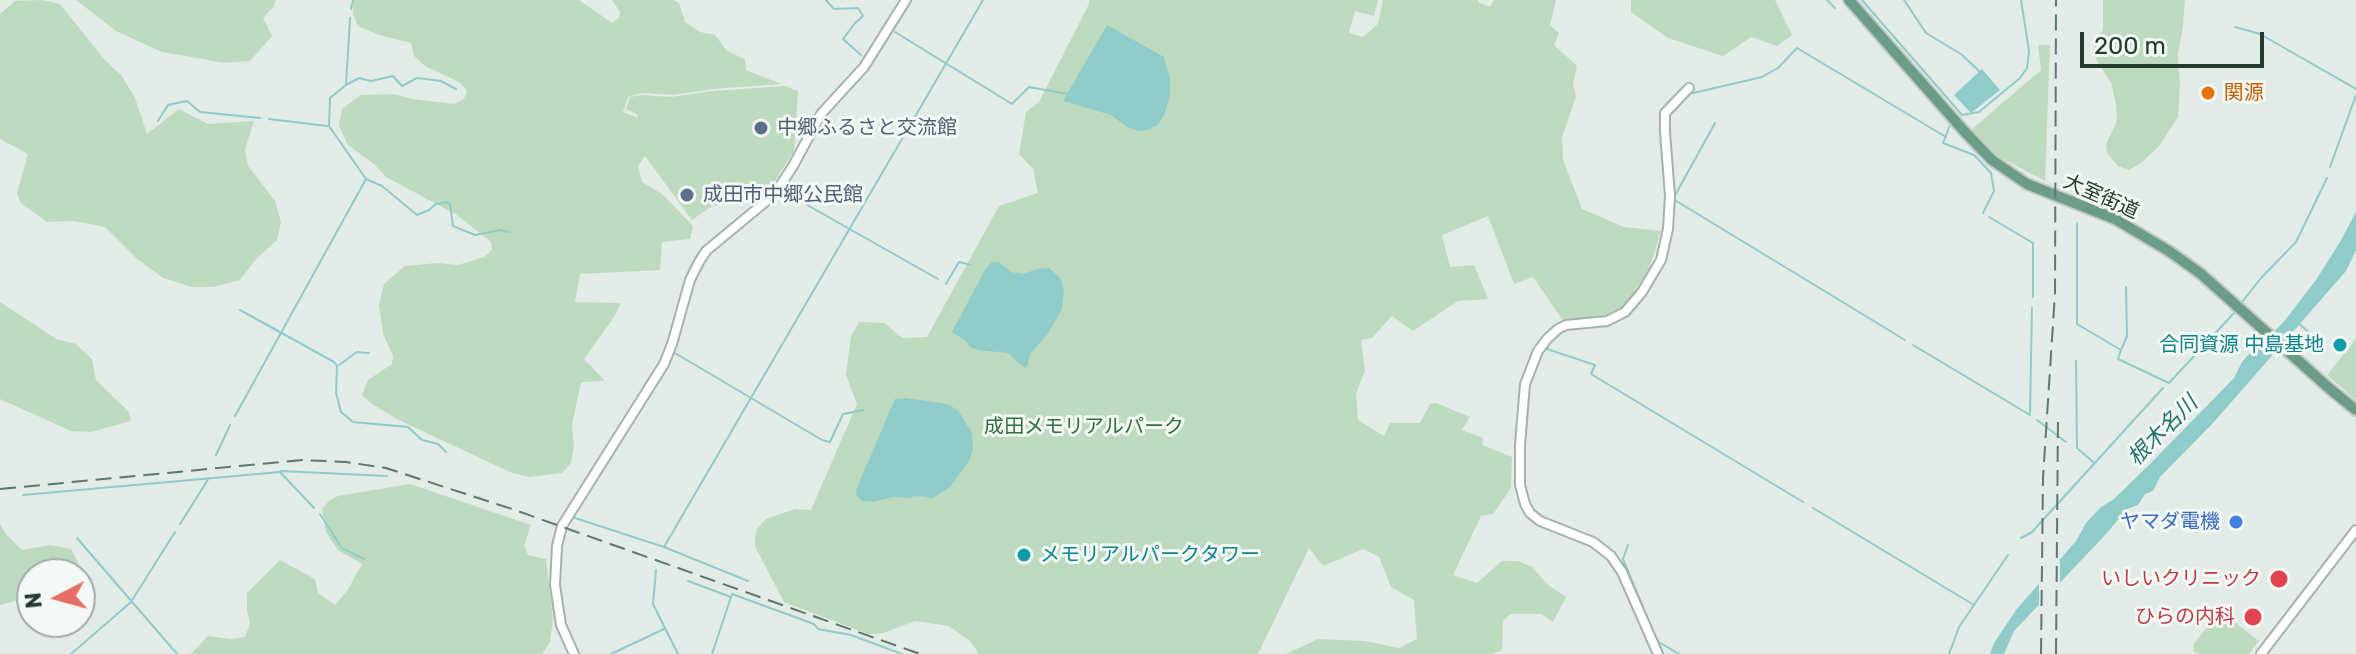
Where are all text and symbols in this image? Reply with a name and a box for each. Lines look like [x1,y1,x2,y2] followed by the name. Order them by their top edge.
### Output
[2084,16,2268,66] scale bar
[2094,32,2166,60] text: 200 m
[2224,81,2264,105] place label: 関源
[2199,84,2217,102] marker: 関源
[777,116,957,140] place label: 中郷ふるさと交流館
[752,119,770,137] marker: 中郷ふるさと交流館
[2060,170,2142,224] street label: 大室街道
[703,183,863,207] place label: 成田市中郷公民館
[678,186,696,204] marker: 成田市中郷公民館
[2159,333,2324,357] place label: 合同資源 中島基地
[2331,336,2349,354] marker: 合同資源 中島基地
[2123,391,2203,471] water label: 根木名川
[984,415,1184,439] park label: 成田メモリアルパーク
[2120,510,2220,534] place label: ヤマダ電機
[2227,513,2245,531] marker: ヤマダ電機
[1040,543,1260,567] place label: メモリアルパークタワー
[1015,546,1033,564] marker: メモリアルパークタワー
[16,558,96,638] north arrow
[2101,567,2261,591] place label: いしいクリニック
[2268,568,2290,590] marker: いしいクリニック
[19,591,48,610] text: N
[2135,605,2235,629] place label: ひらの内科
[2242,606,2264,628] marker: ひらの内科

